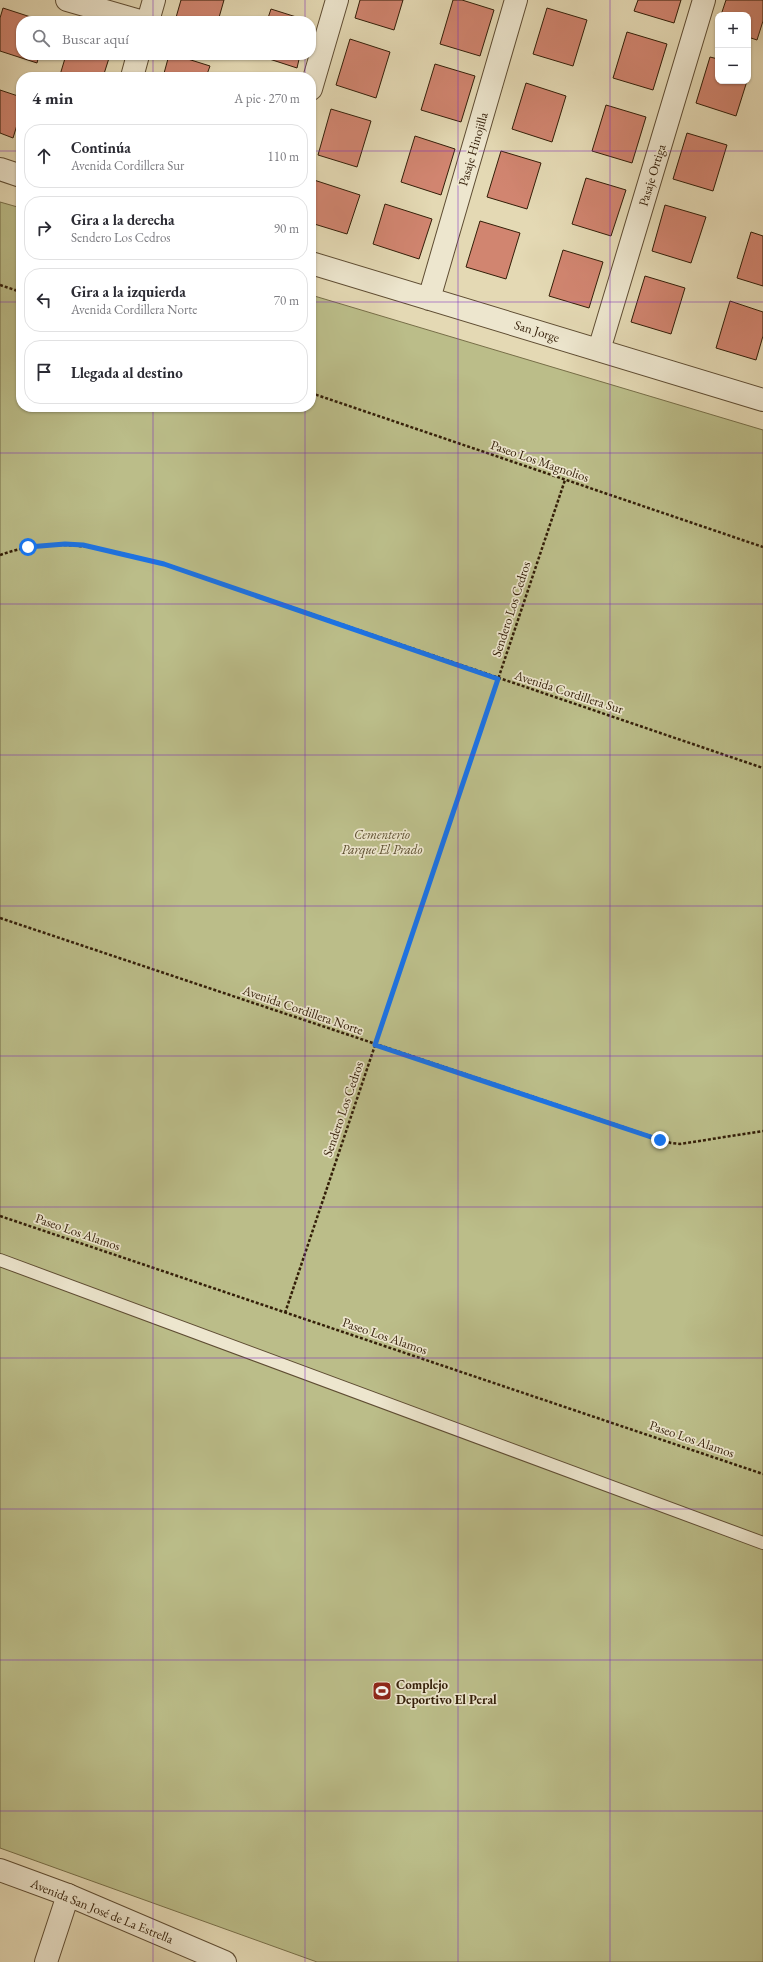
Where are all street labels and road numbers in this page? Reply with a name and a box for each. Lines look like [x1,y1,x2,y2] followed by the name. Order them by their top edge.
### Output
[454,109,492,188] street label: Pasaje Hinojilla
[635,141,670,208] street label: Pasaje Ortiga
[512,316,562,346] street label: San Jorge
[489,436,591,486] street label: Paseo Los Magnolios
[488,559,534,659] street label: Sendero Los Cedros
[512,666,626,718] street label: Avenida Cordillera Sur
[240,981,366,1039] street label: Avenida Cordillera Norte
[319,1059,367,1159] street label: Sendero Los Cedros
[33,1210,123,1254] street label: Paseo Los Alamos
[340,1314,430,1358] street label: Paseo Los Alamos
[647,1417,737,1461] street label: Paseo Los Alamos
[27,1874,177,1948] street label: Avenida San José de La Estrella

